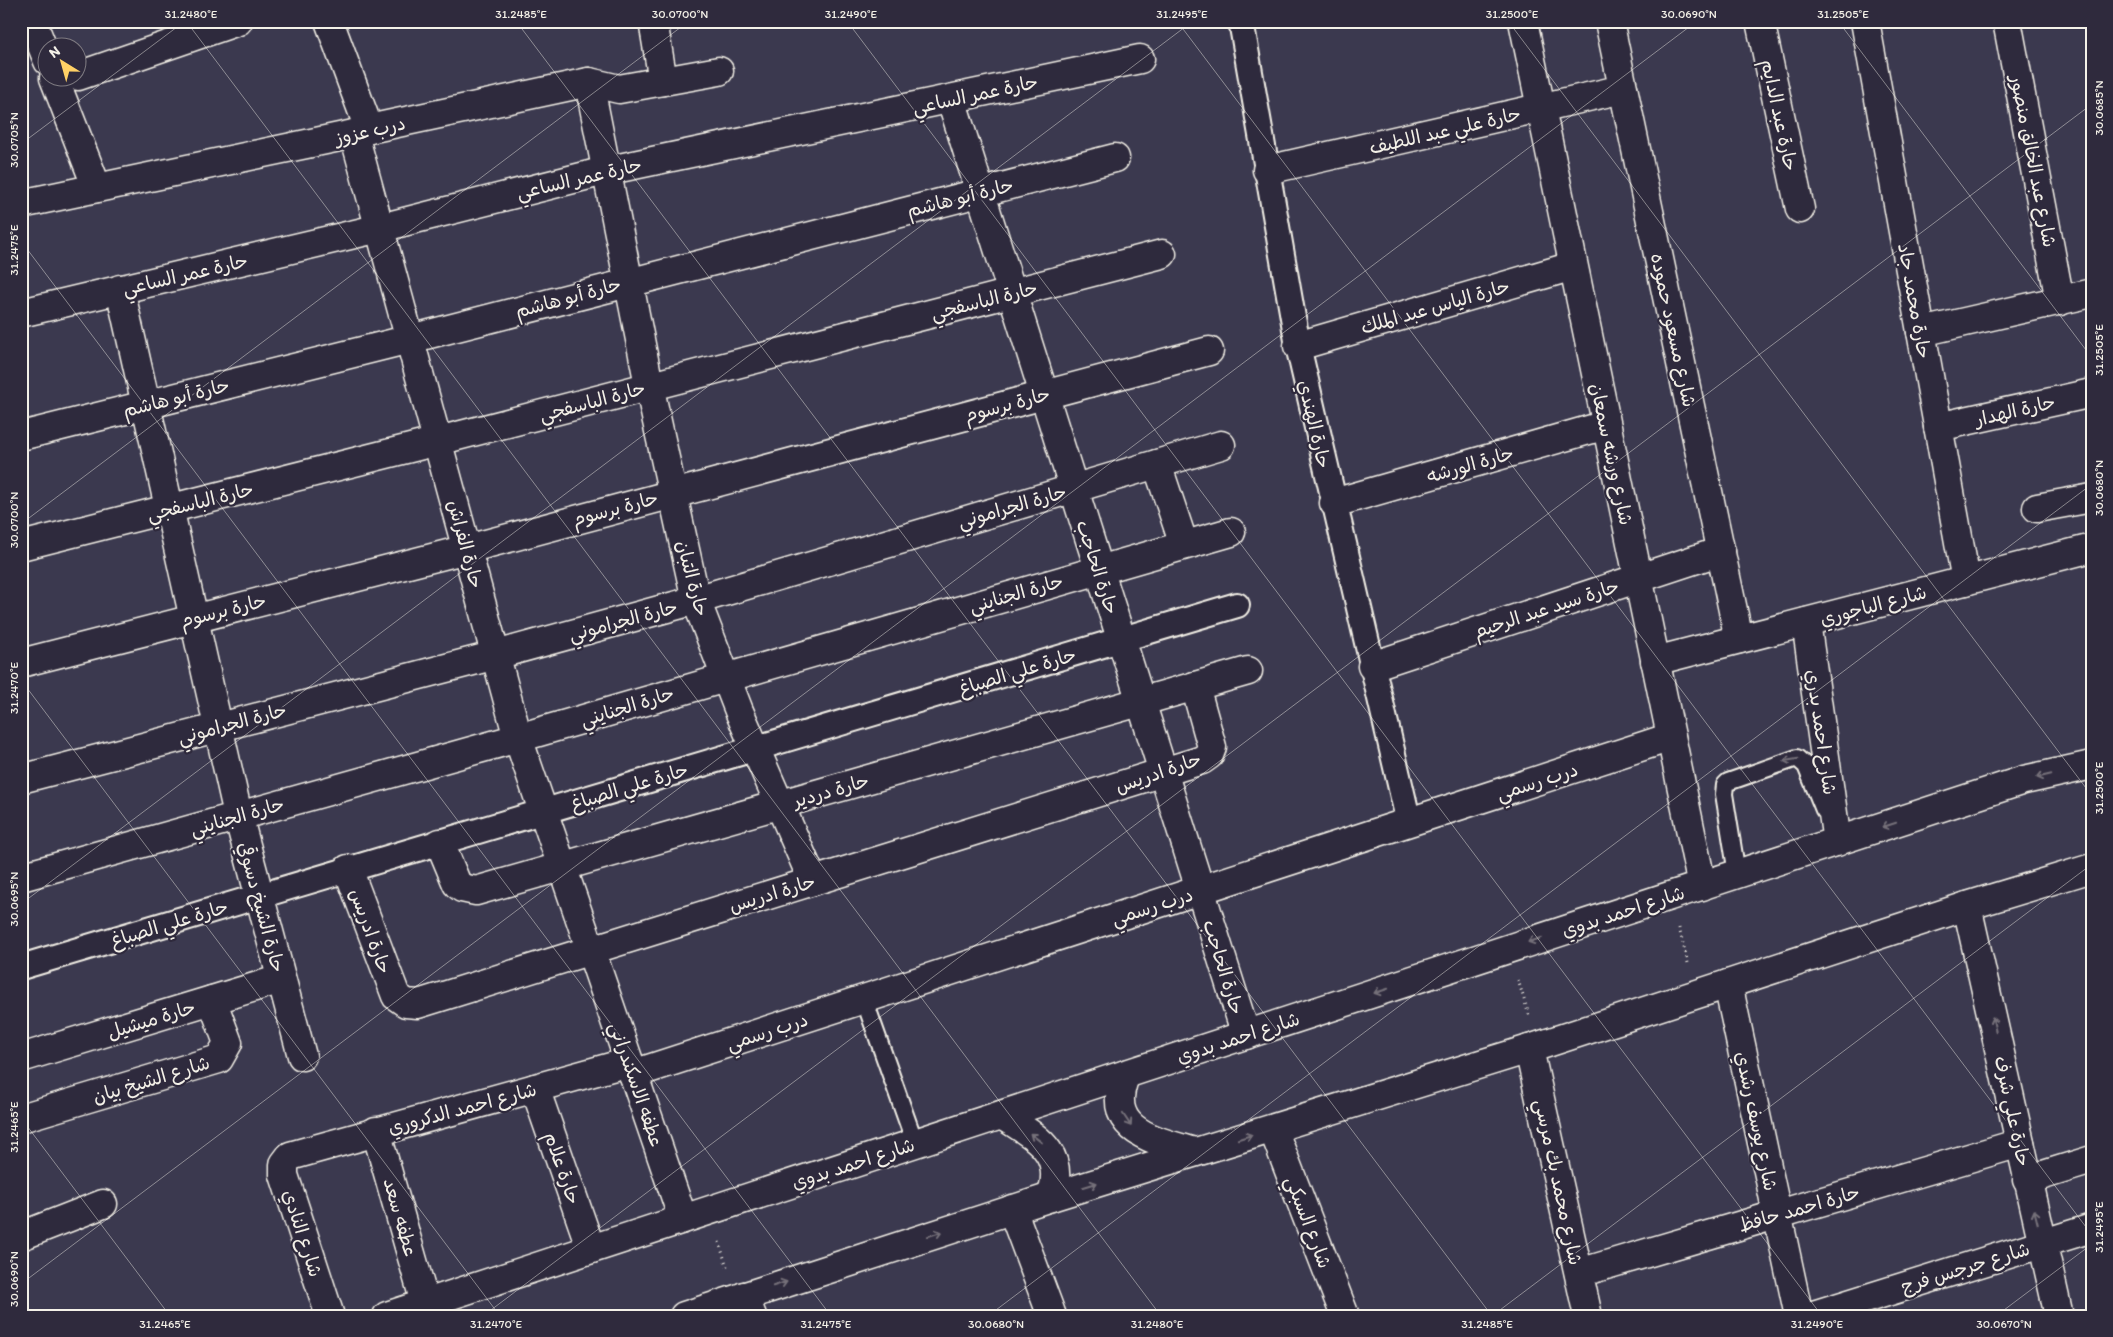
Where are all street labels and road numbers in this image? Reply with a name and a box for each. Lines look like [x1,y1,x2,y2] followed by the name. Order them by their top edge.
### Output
[1754,57,1803,174] street label: حارة عبد الدايم
[910,70,1041,124] street label: حارة عمر الساعي
[2003,71,2061,250] street label: شارع عبد الخالق منصور
[1367,102,1524,164] street label: حارة علي عبد اللطيف
[331,111,408,150] street label: درب عزوز
[514,153,645,209] street label: حارة عمر الساعي
[904,173,1016,225] street label: حارة أبو هاشم
[1893,242,1936,361] street label: حارة محمد جاد
[120,249,251,305] street label: حارة عمر الساعي
[1644,251,1701,410] street label: شارع مسعود حموده
[513,272,624,326] street label: حارة أبو هاشم
[1358,274,1512,339] street label: حارة الياس عبد الملك
[928,276,1041,330] street label: حارة الباسفجي
[120,373,232,425] street label: حارة أبو هاشم
[537,376,649,432] street label: حارة الباسفجي
[1290,378,1336,471] street label: حارة الهندي
[1583,381,1638,528] street label: شارع ورشه سمعان
[962,382,1053,430] street label: حارة برسوم
[1971,390,2058,431] street label: حارة الهدار
[1424,441,1517,489] street label: حارة الورشه
[144,477,257,531] street label: حارة الباسفجي
[955,480,1071,538] street label: حارة الجراموني
[570,486,661,534] street label: حارة برسوم
[443,497,488,591] street label: حارة الفراش
[1071,517,1124,617] street label: حارة الحاجب
[671,537,714,619] street label: حارة التبان
[966,569,1067,623] street label: حارة الجنايني
[1470,574,1623,646] street label: حارة سيد عبد الرحيم
[1817,580,1930,634] street label: شارع الباجوري
[178,589,269,635] street label: حارة برسوم
[566,595,682,651] street label: حارة الجراموني
[955,643,1080,705] street label: حارة علي الصباغ
[1798,668,1842,797] street label: شارع احمد بدري
[577,681,678,736] street label: حارة الجنايني
[175,698,291,754] street label: حارة الجراموني
[1112,747,1204,798] street label: حارة ادريس
[1493,757,1582,810] street label: درب رسمي
[567,758,692,820] street label: حارة علي الصباغ
[789,769,872,813] street label: حارة دردير
[187,792,288,846] street label: حارة الجنايني
[231,839,291,975] street label: حارة الشيخ دسوقي
[726,869,818,918] street label: حارة ادريس
[1559,881,1688,945] street label: شارع احمد بدوي
[1108,882,1197,935] street label: درب رسمي
[344,885,397,977] street label: حارة ادريس
[107,895,232,957] street label: حارة علي الصباغ
[1198,917,1249,1017] street label: حارة الحاجب
[104,995,198,1044] street label: حارة ميشيل
[723,1007,812,1060] street label: درب رسمي
[1174,1007,1303,1071] street label: شارع احمد بدوي
[600,1019,669,1151] street label: عطفه الاسكندراني
[1728,1049,1783,1194] street label: شارع يوسف رشدي
[90,1051,213,1110] street label: شارع الشيخ بيان
[1985,1054,2035,1170] street label: حارة علي شرف
[385,1078,540,1142] street label: شارع احمد الدكروري
[1525,1097,1587,1268] street label: شارع محمد بك مرسي
[537,1129,586,1208] street label: حارة علام
[789,1133,918,1197] street label: شارع احمد بدوي
[1276,1173,1337,1273] street label: شارع السبكي
[378,1175,423,1259] street label: عطفه سعد
[1736,1180,1862,1237] street label: حارة احمد حافظ
[275,1187,327,1281] street label: شارع النادي
[1898,1237,2033,1300] street label: شارع جرجس فرج

